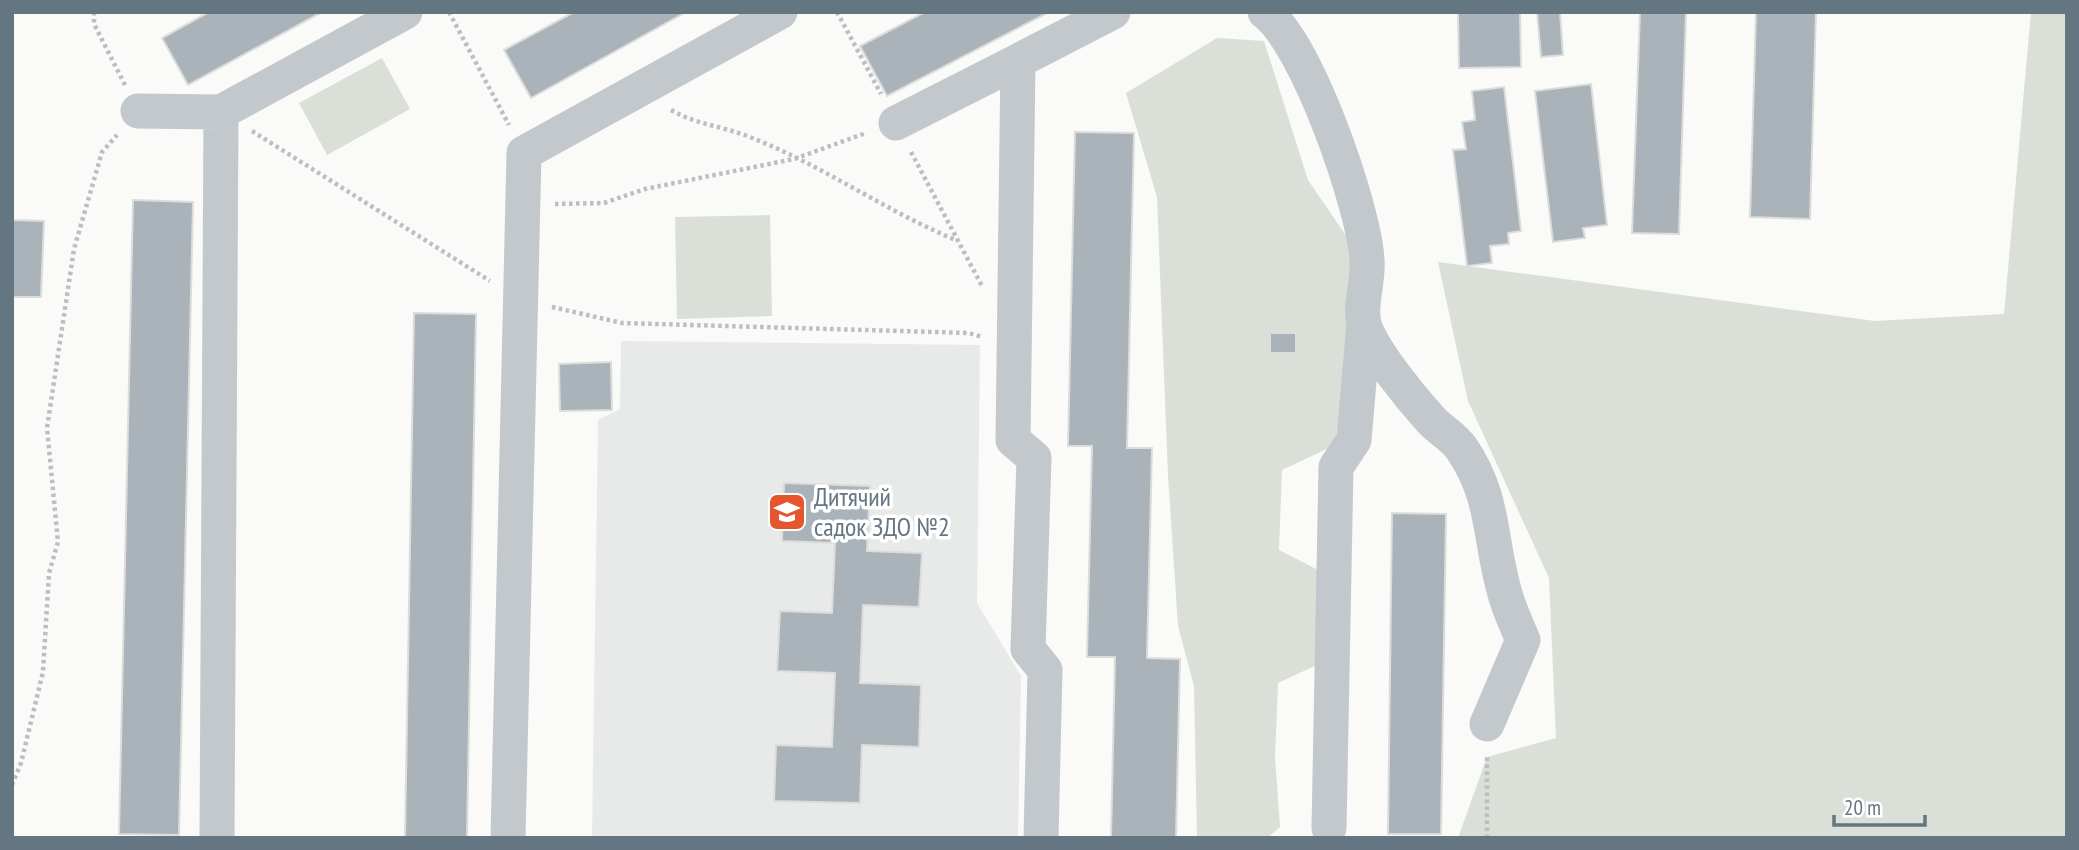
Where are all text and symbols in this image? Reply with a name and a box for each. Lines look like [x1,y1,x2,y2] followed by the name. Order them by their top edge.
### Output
[814,480,950,543] place label: Дитячий садок ЗДО №2
[766,491,808,533] school or university icon: Дитячий садок ЗДО №2
[1834,784,1925,828] scale bar
[1844,794,1881,821] text: 20 m

